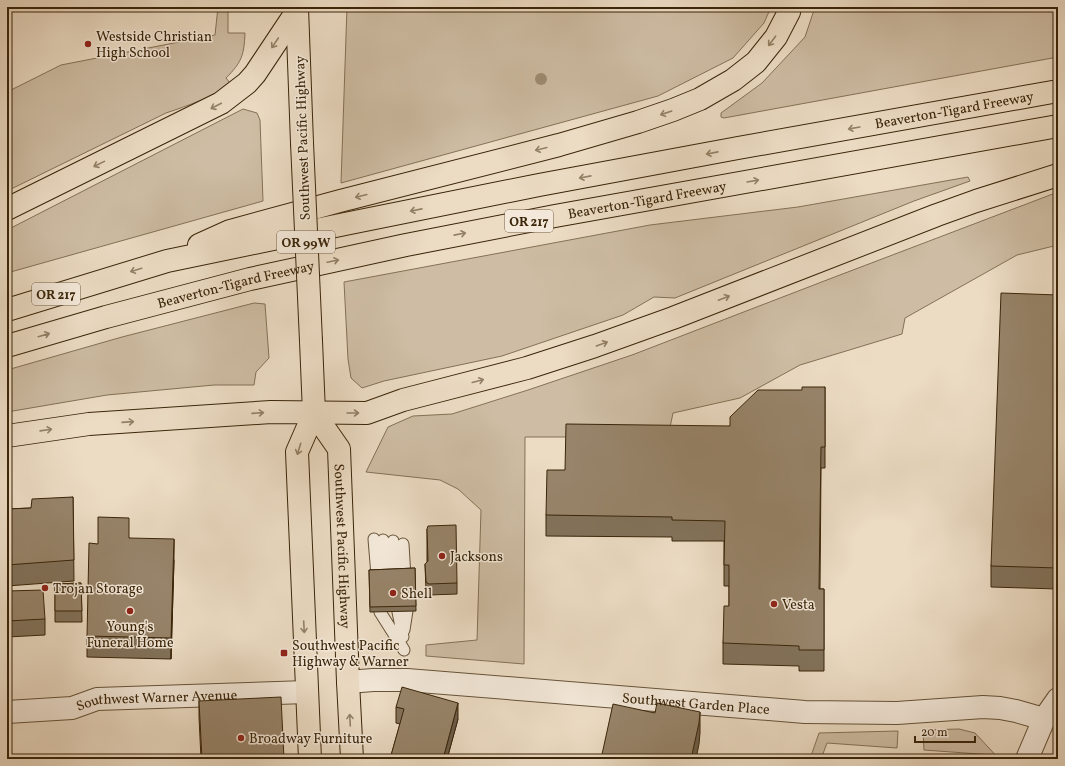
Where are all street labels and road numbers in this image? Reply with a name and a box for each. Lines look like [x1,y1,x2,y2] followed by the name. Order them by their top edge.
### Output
[291,55,316,221] street label: Southwest Pacific Highway
[874,87,1036,134] street label: Beaverton-Tigard Freeway
[566,177,729,225] street label: Beaverton-Tigard Freeway
[505,210,553,232] road number: OR 217
[277,231,335,253] road number: OR 99W
[156,257,317,314] street label: Beaverton-Tigard Freeway
[32,283,80,305] road number: OR 217
[329,463,354,629] street label: Southwest Pacific Highway
[74,686,238,717] street label: Southwest Warner Avenue
[621,689,771,720] street label: Southwest Garden Place

